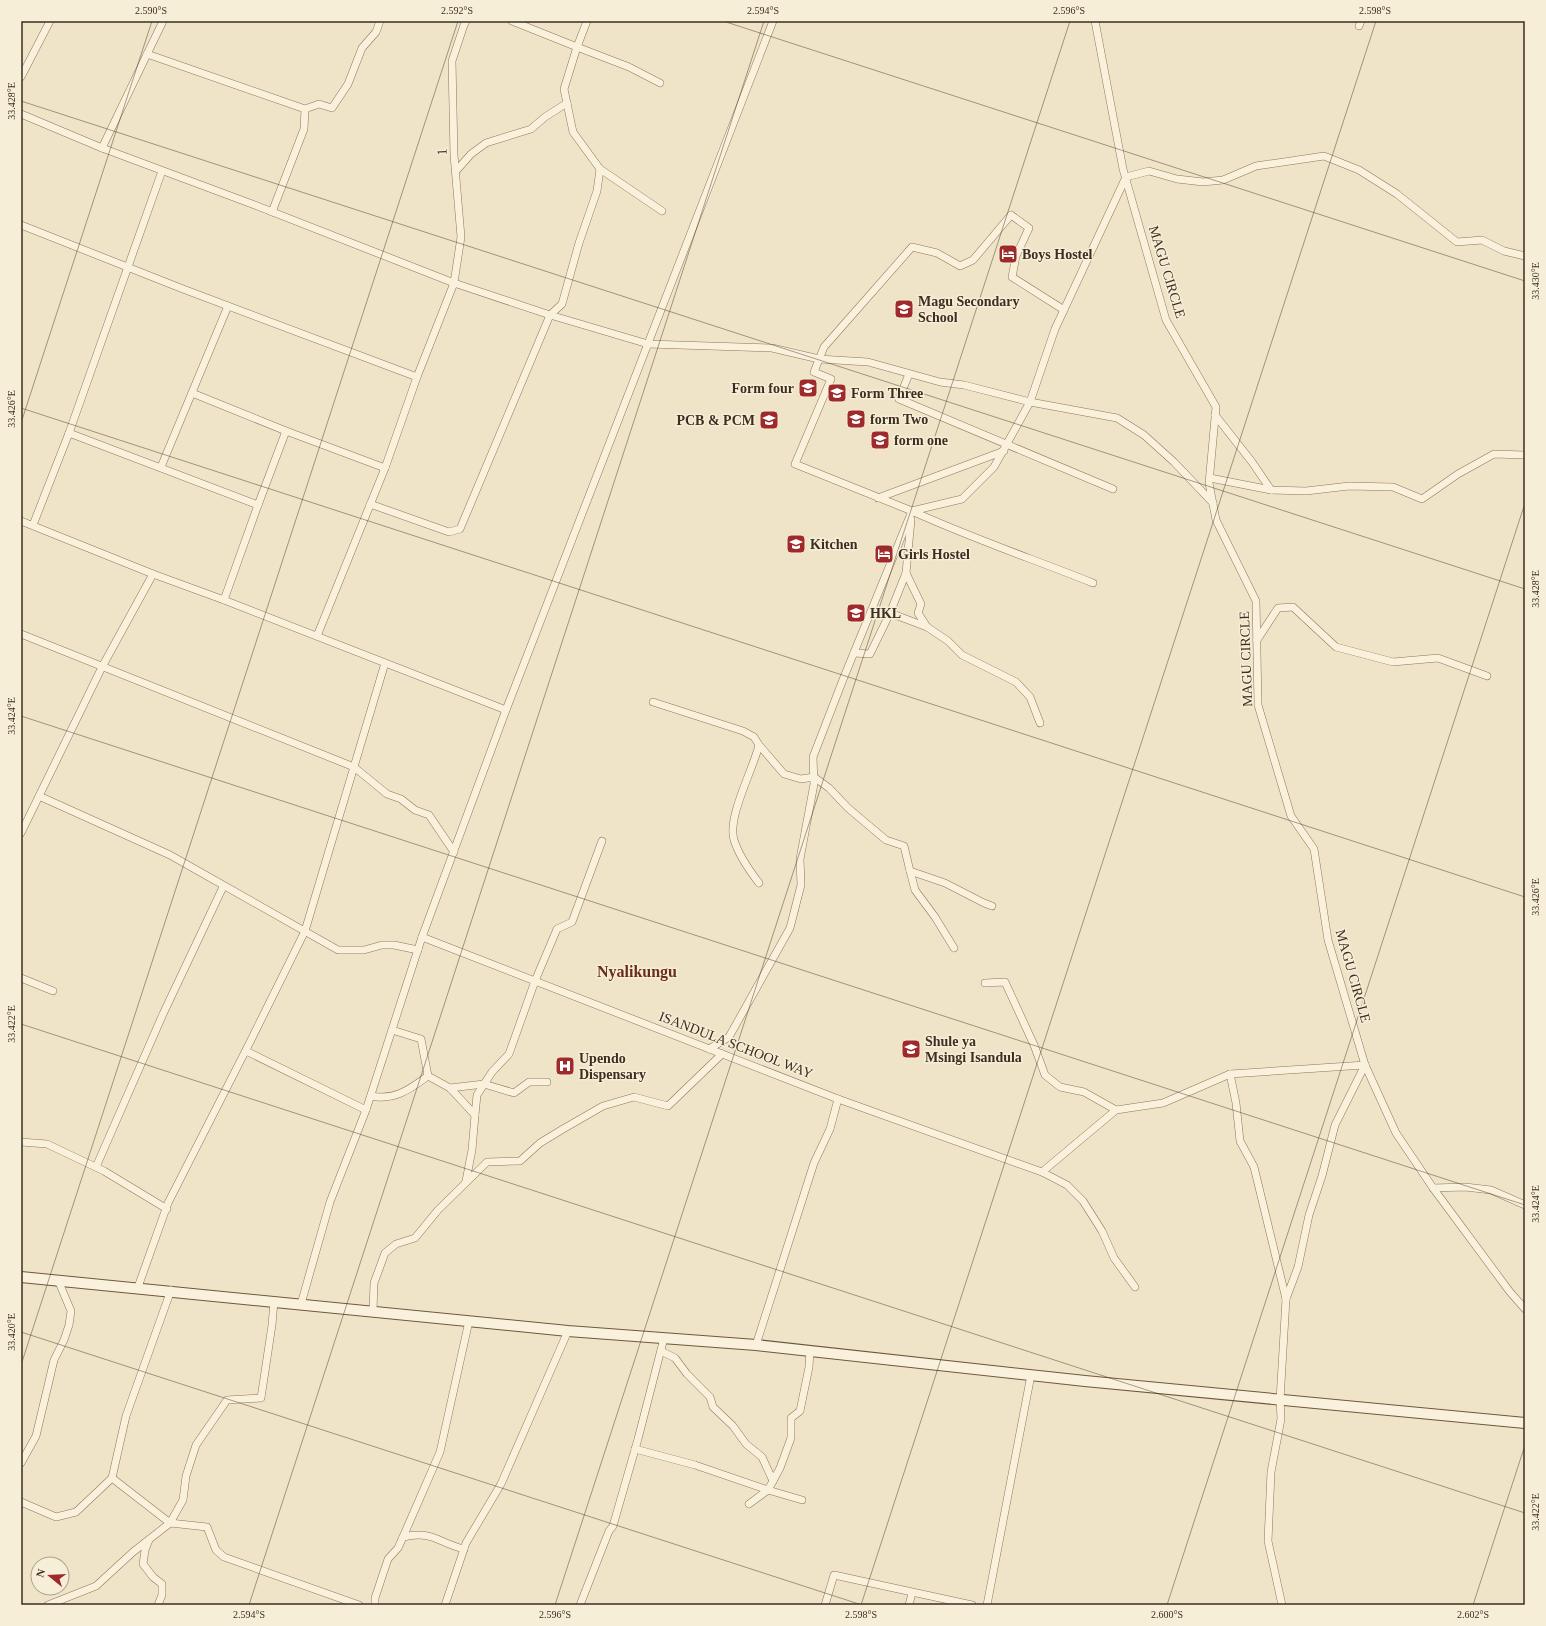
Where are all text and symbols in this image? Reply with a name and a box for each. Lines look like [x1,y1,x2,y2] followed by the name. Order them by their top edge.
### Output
[135,5,167,16] text: 2.590°S
[441,5,473,16] text: 2.592°S
[747,5,779,16] text: 2.594°S
[1053,5,1085,16] text: 2.596°S
[1359,5,1391,16] text: 2.598°S
[6,82,17,120] text: 33.428°E
[434,148,450,156] street label: 1
[1146,224,1188,320] street label: MAGU CIRCLE
[997,243,1019,265] hotel icon: Boys Hostel
[1022,247,1093,262] place label: Boys Hostel
[1530,262,1541,300] text: 33.430°E
[918,294,1020,325] place label: Magu Secondary School
[893,298,915,320] school or university icon: Magu Secondary School
[797,377,819,399] school or university icon: Form four
[731,381,794,396] place label: Form four
[826,382,848,404] school or university icon: Form Three
[851,386,923,401] place label: Form Three
[6,390,17,428] text: 33.426°E
[845,408,867,430] school or university icon: form Two
[758,409,780,431] school or university icon: PCB & PCM
[870,412,928,427] place label: form Two
[676,413,755,428] place label: PCB & PCM
[869,429,891,451] school or university icon: form one
[894,433,948,448] place label: form one
[785,533,807,555] school or university icon: Kitchen
[810,537,858,552] place label: Kitchen
[873,543,895,565] hotel icon: Girls Hostel
[898,547,970,562] place label: Girls Hostel
[1530,570,1541,608] text: 33.428°E
[845,602,867,624] school or university icon: HKL
[870,606,901,621] place label: HKL
[1237,611,1255,707] street label: MAGU CIRCLE
[6,697,17,735] text: 33.424°E
[1530,878,1541,916] text: 33.426°E
[1333,928,1373,1024] street label: MAGU CIRCLE
[597,963,677,981] district label: Nyalikungu
[6,1005,17,1043] text: 33.422°E
[657,1009,815,1081] street label: ISANDULA SCHOOL WAY
[925,1034,1022,1065] place label: Shule ya Msingi Isandula
[900,1038,922,1060] school or university icon: Shule ya Msingi Isandula
[579,1051,646,1082] place label: Upendo Dispensary
[554,1055,576,1077] hospital icon: Upendo Dispensary
[1530,1185,1541,1223] text: 33.424°E
[6,1313,17,1351] text: 33.420°E
[1530,1493,1541,1531] text: 33.422°E
[30,1556,70,1596] north arrow
[34,1567,47,1579] text: N
[233,1609,265,1620] text: 2.594°S
[539,1609,571,1620] text: 2.596°S
[845,1609,877,1620] text: 2.598°S
[1151,1609,1183,1620] text: 2.600°S
[1457,1609,1489,1620] text: 2.602°S

